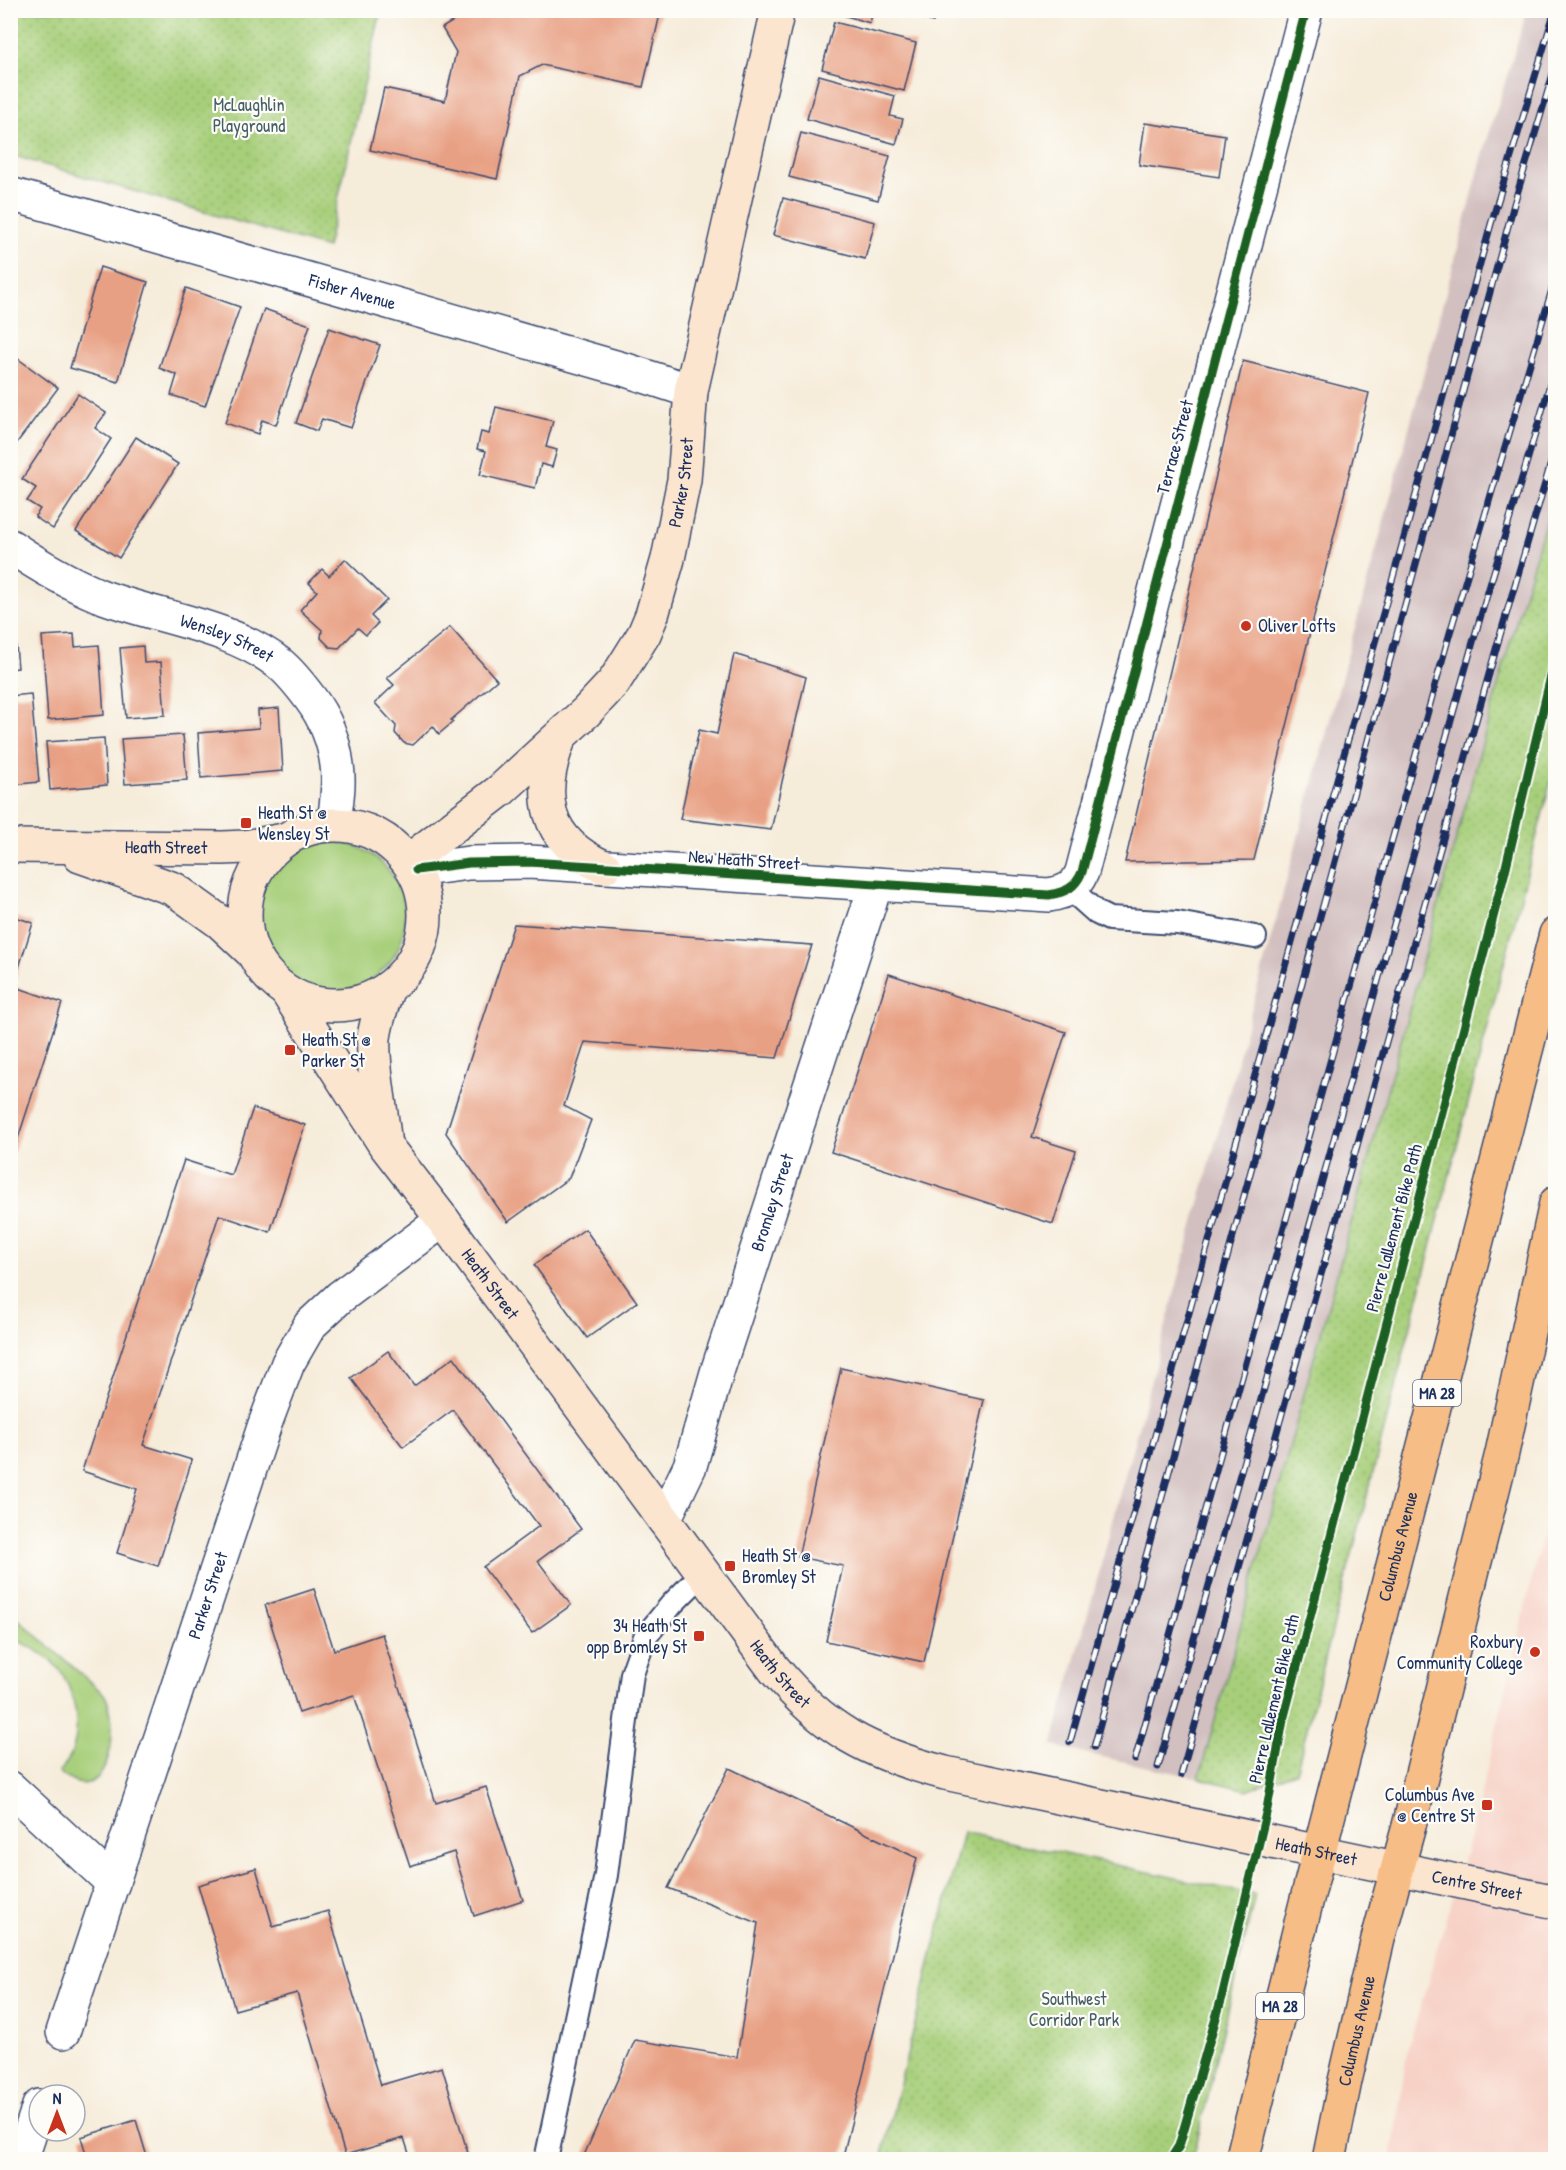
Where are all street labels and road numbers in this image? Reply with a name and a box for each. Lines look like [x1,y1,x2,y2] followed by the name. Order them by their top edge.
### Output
[305,267,399,316] street label: Fisher Avenue
[1150,396,1199,497] street label: Terrace Street
[662,436,699,529] street label: Parker Street
[178,608,280,669] street label: Wensley Street
[125,834,208,860] street label: Heath Street
[687,843,801,876] street label: New Heath Street
[1359,1141,1428,1315] street label: Pierre Lallement Bike Path
[744,1150,800,1254] street label: Bromley Street
[456,1243,526,1325] street label: Heath Street
[1413,1380,1461,1406] road number: MA 28
[1371,1489,1424,1604] street label: Columbus Avenue
[181,1548,234,1642] street label: Parker Street
[1242,1611,1305,1786] street label: Pierre Lallement Bike Path
[744,1634,817,1714] street label: Heath Street
[1273,1830,1360,1872] street label: Heath Street
[1429,1863,1525,1907] street label: Centre Street
[1331,1973,1381,2088] street label: Columbus Avenue
[1256,1993,1304,2019] road number: MA 28

